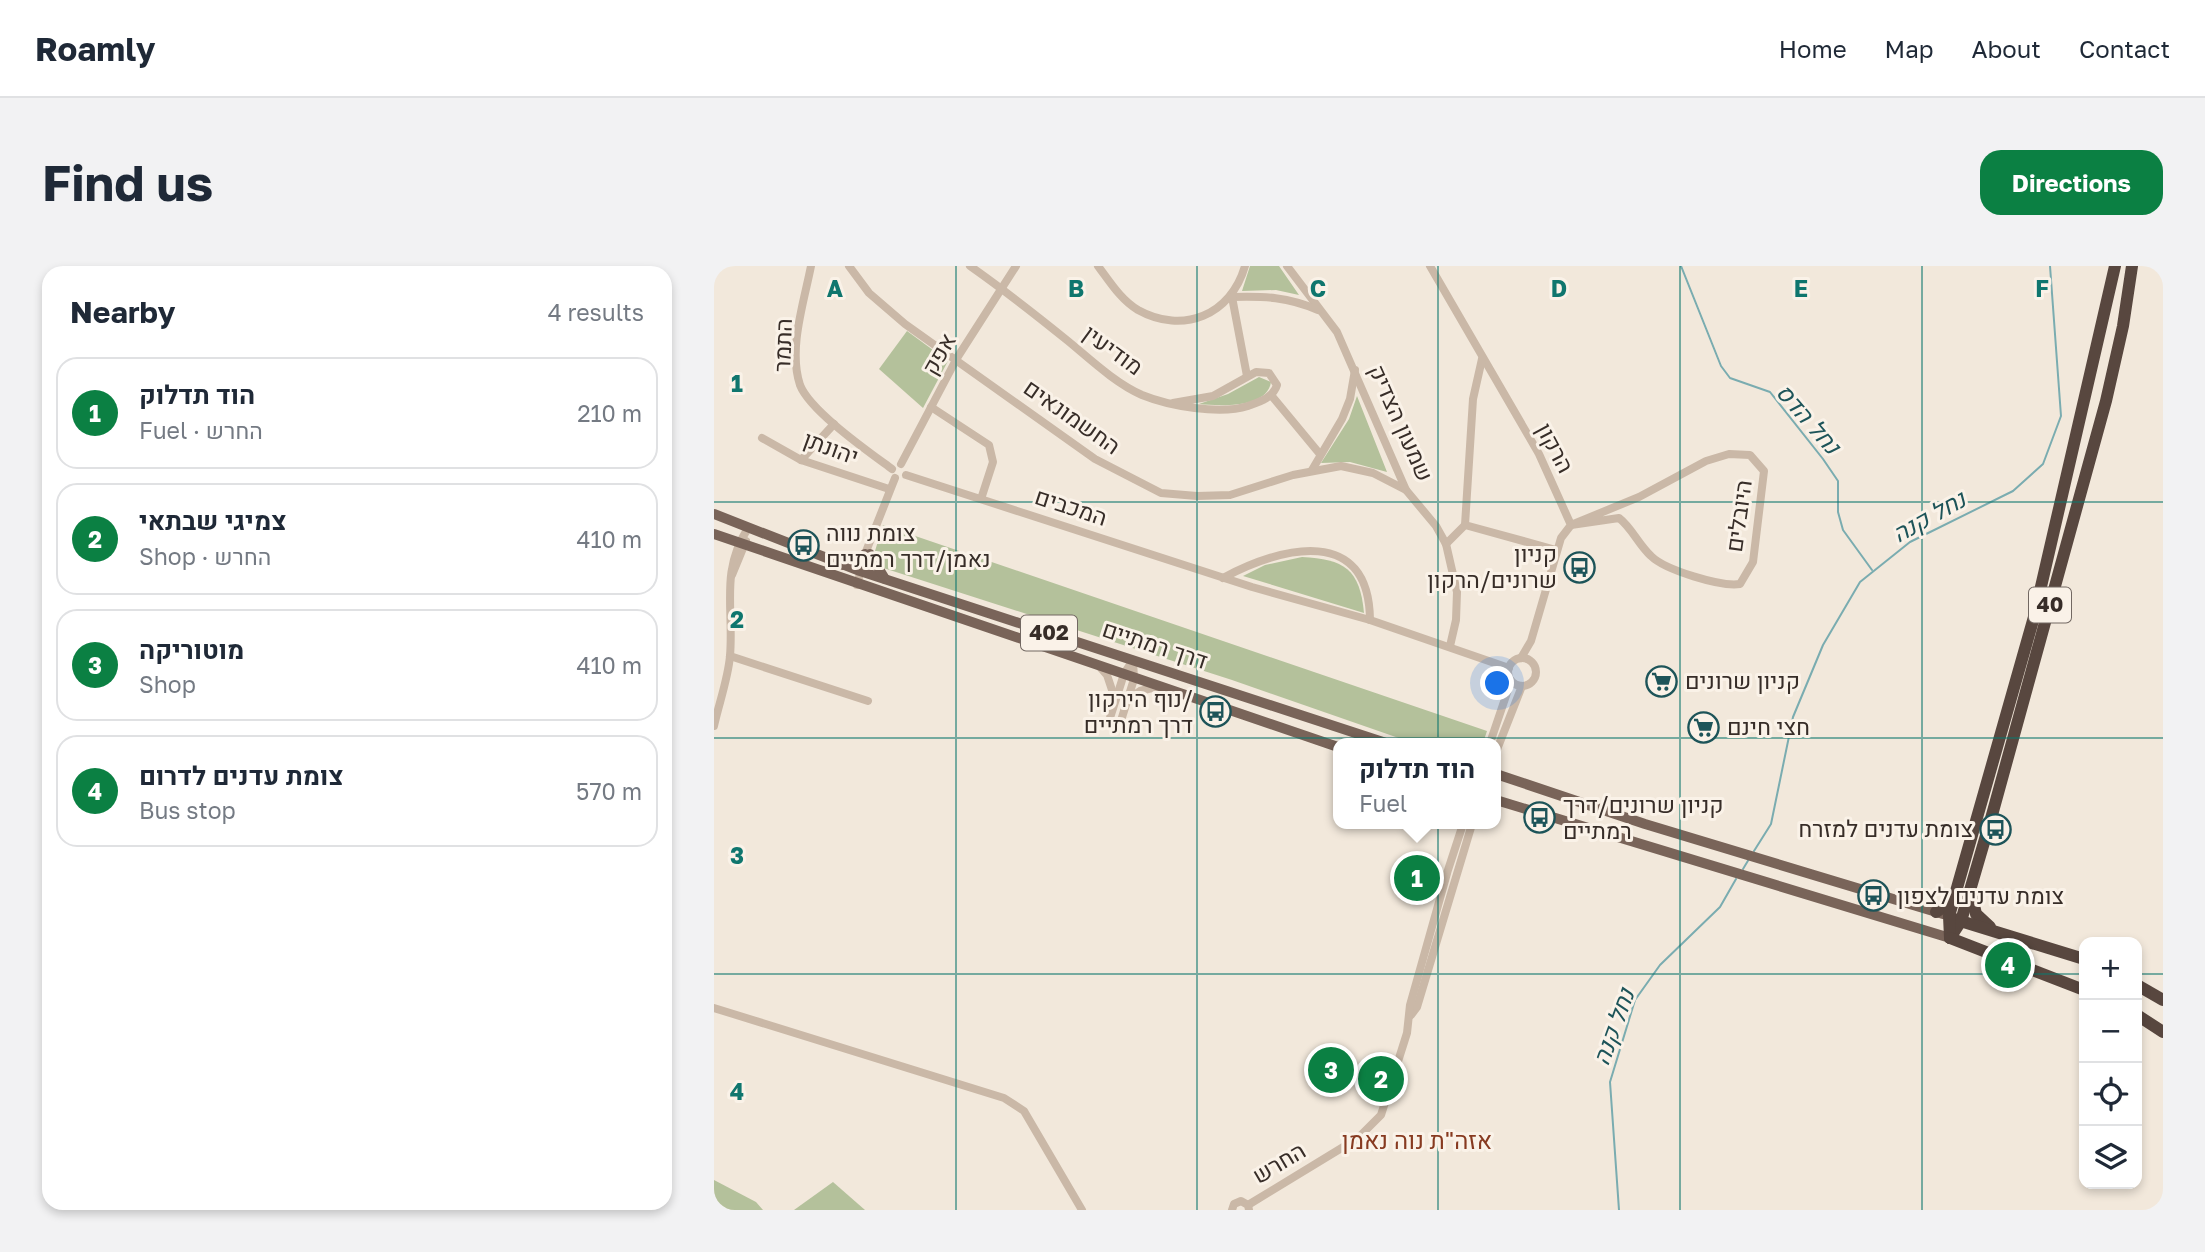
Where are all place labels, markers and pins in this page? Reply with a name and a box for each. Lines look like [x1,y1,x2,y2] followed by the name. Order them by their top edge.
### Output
[826,518,990,572] place label: צומת נווה נאמן/דרך רמתיים
[786,529,820,563] bus stop icon: צומת נווה נאמן/דרך רמתיים
[1427,539,1557,593] place label: קניון שרונים/הרקון
[1563,550,1597,584] bus stop icon: קניון שרונים/הרקון
[1645,664,1679,698] supermarket icon: קניון שרונים
[1685,666,1800,694] place label: קניון שרונים
[1084,684,1193,738] place label: נוף הירקון/ דרך רמתיים
[1199,695,1233,729] bus stop icon: נוף הירקון/ דרך רמתיים
[1687,710,1721,744] supermarket icon: חצי חינם
[1727,712,1810,740] place label: חצי חינם
[1563,790,1724,844] place label: קניון שרונים/דרך רמתיים
[1523,801,1557,835] bus stop icon: קניון שרונים/דרך רמתיים
[1979,812,2013,846] bus stop icon: צומת עדנים למזרח
[1798,814,1973,842] place label: צומת עדנים למזרח
[1394,852,1440,904] pin: 1
[1857,879,1891,913] bus stop icon: צומת עדנים לצפון
[1897,881,2064,909] place label: צומת עדנים לצפון
[1985,939,2031,991] pin: 4
[1308,1044,1354,1096] pin: 3
[1358,1053,1404,1105] pin: 2

